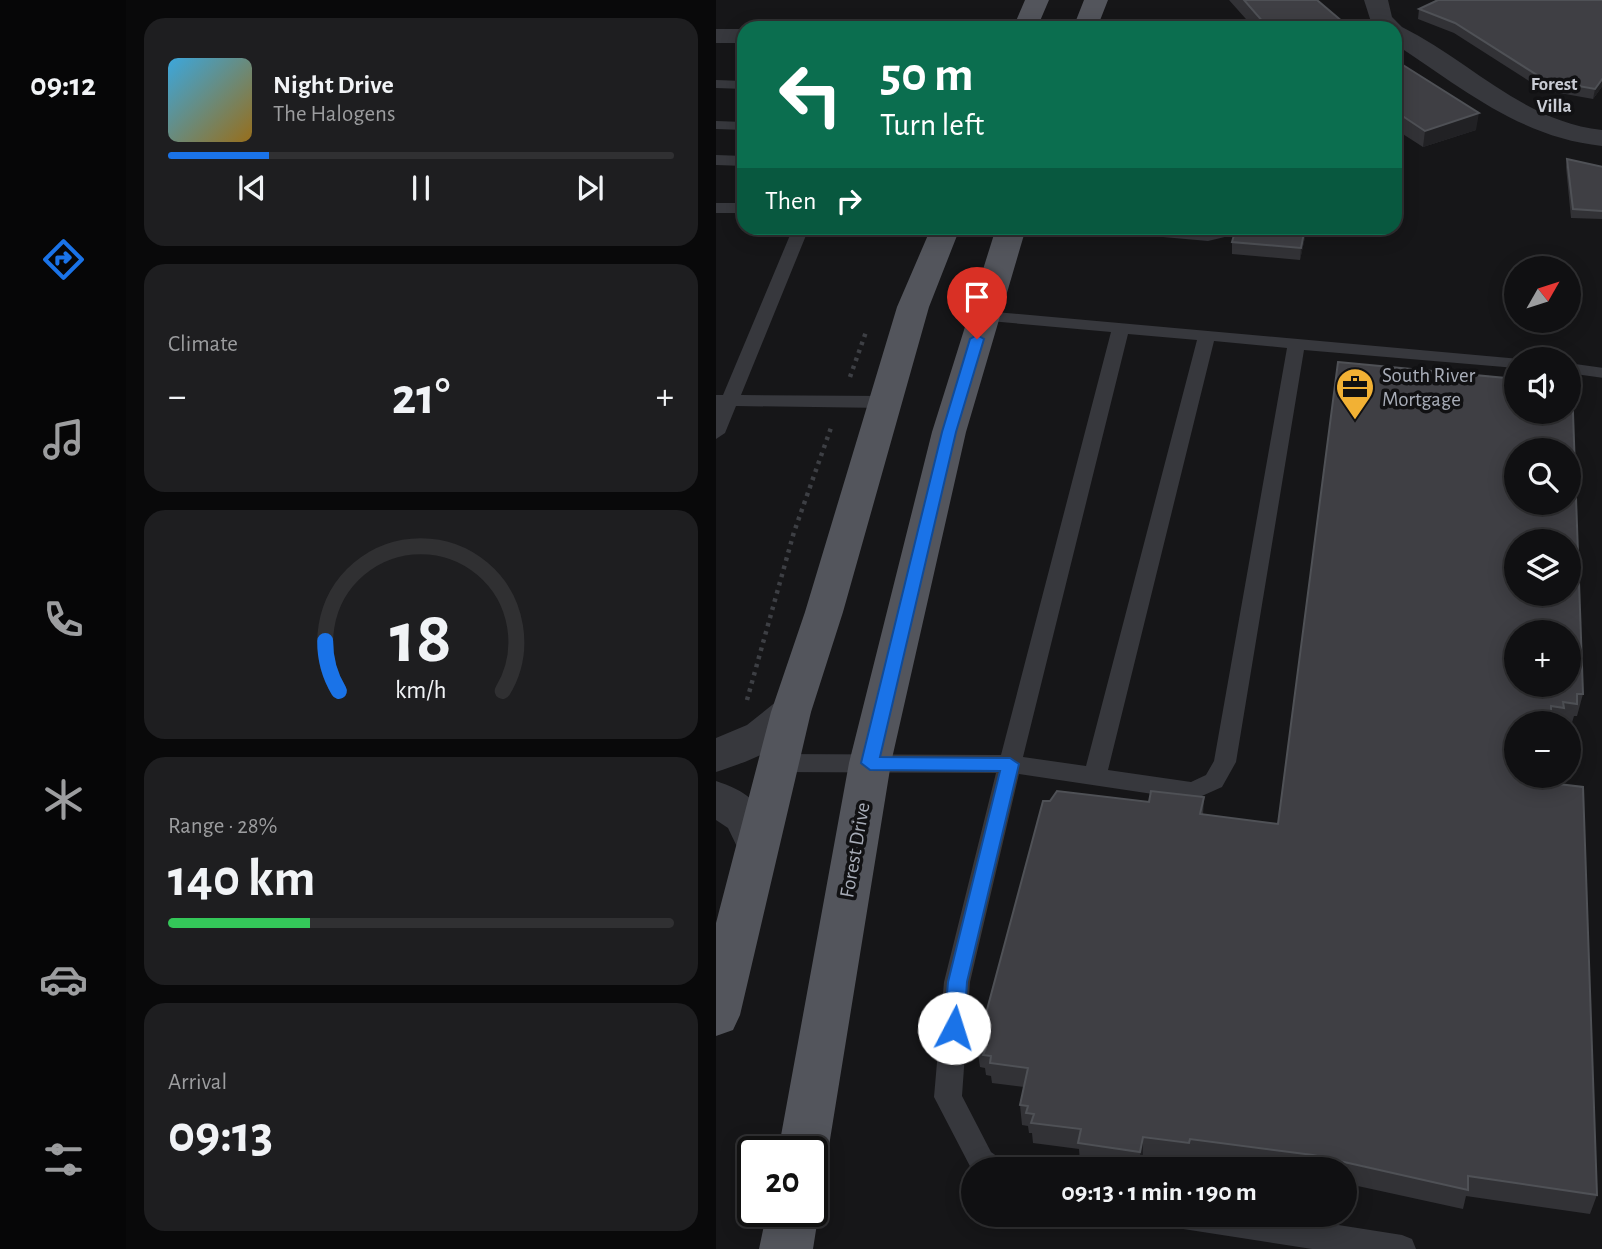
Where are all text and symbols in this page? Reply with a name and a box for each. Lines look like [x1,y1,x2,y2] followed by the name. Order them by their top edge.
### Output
[765,49,856,140] icon: left
[880,51,974,100] text: 50 m
[30,69,96,101] text: 09:12
[273,72,394,98] text: Night Drive
[1531,75,1578,116] district label: Forest Villa
[273,103,395,126] text: The Halogens
[880,109,984,141] text: Turn left
[233,169,271,207] icon: previous
[402,169,440,207] icon: pause
[571,169,609,207] icon: next
[830,182,868,220] icon: right
[765,188,816,214] text: Then
[39,235,88,284] icon: directions
[1504,256,1580,332] north arrow
[1504,256,1581,788] map controls
[947,267,1007,339] pin
[958,278,996,316] icon: arrive
[168,333,238,356] text: Climate
[1504,347,1581,424] button: sound
[1382,365,1476,410] place label: South River Mortgage
[1334,366,1376,421] office icon: South River Mortgage
[392,371,450,423] text: 21°
[168,378,186,416] text: −
[656,378,674,416] text: +
[39,415,88,464] icon: music
[1504,438,1581,515] button: search
[1504,529,1581,606] button: layers
[39,595,88,644] icon: phone
[390,603,452,676] text: 18
[1504,620,1581,697] button: +
[395,677,447,702] text: km/h
[1504,711,1581,788] button: −
[39,775,88,824] icon: climate
[836,801,874,899] street label: Forest Drive
[168,815,278,838] text: Range · 28%
[168,853,316,905] text: 140 km
[39,955,88,1004] icon: car
[917,991,991,1065] position arrow
[168,1071,227,1094] text: Arrival
[168,1109,273,1161] text: 09:13
[39,1135,88,1184] icon: filters
[737,1136,828,1227] speed limit sign: 20
[1061,1179,1257,1205] text: 09:13 · 1 min · 190 m

